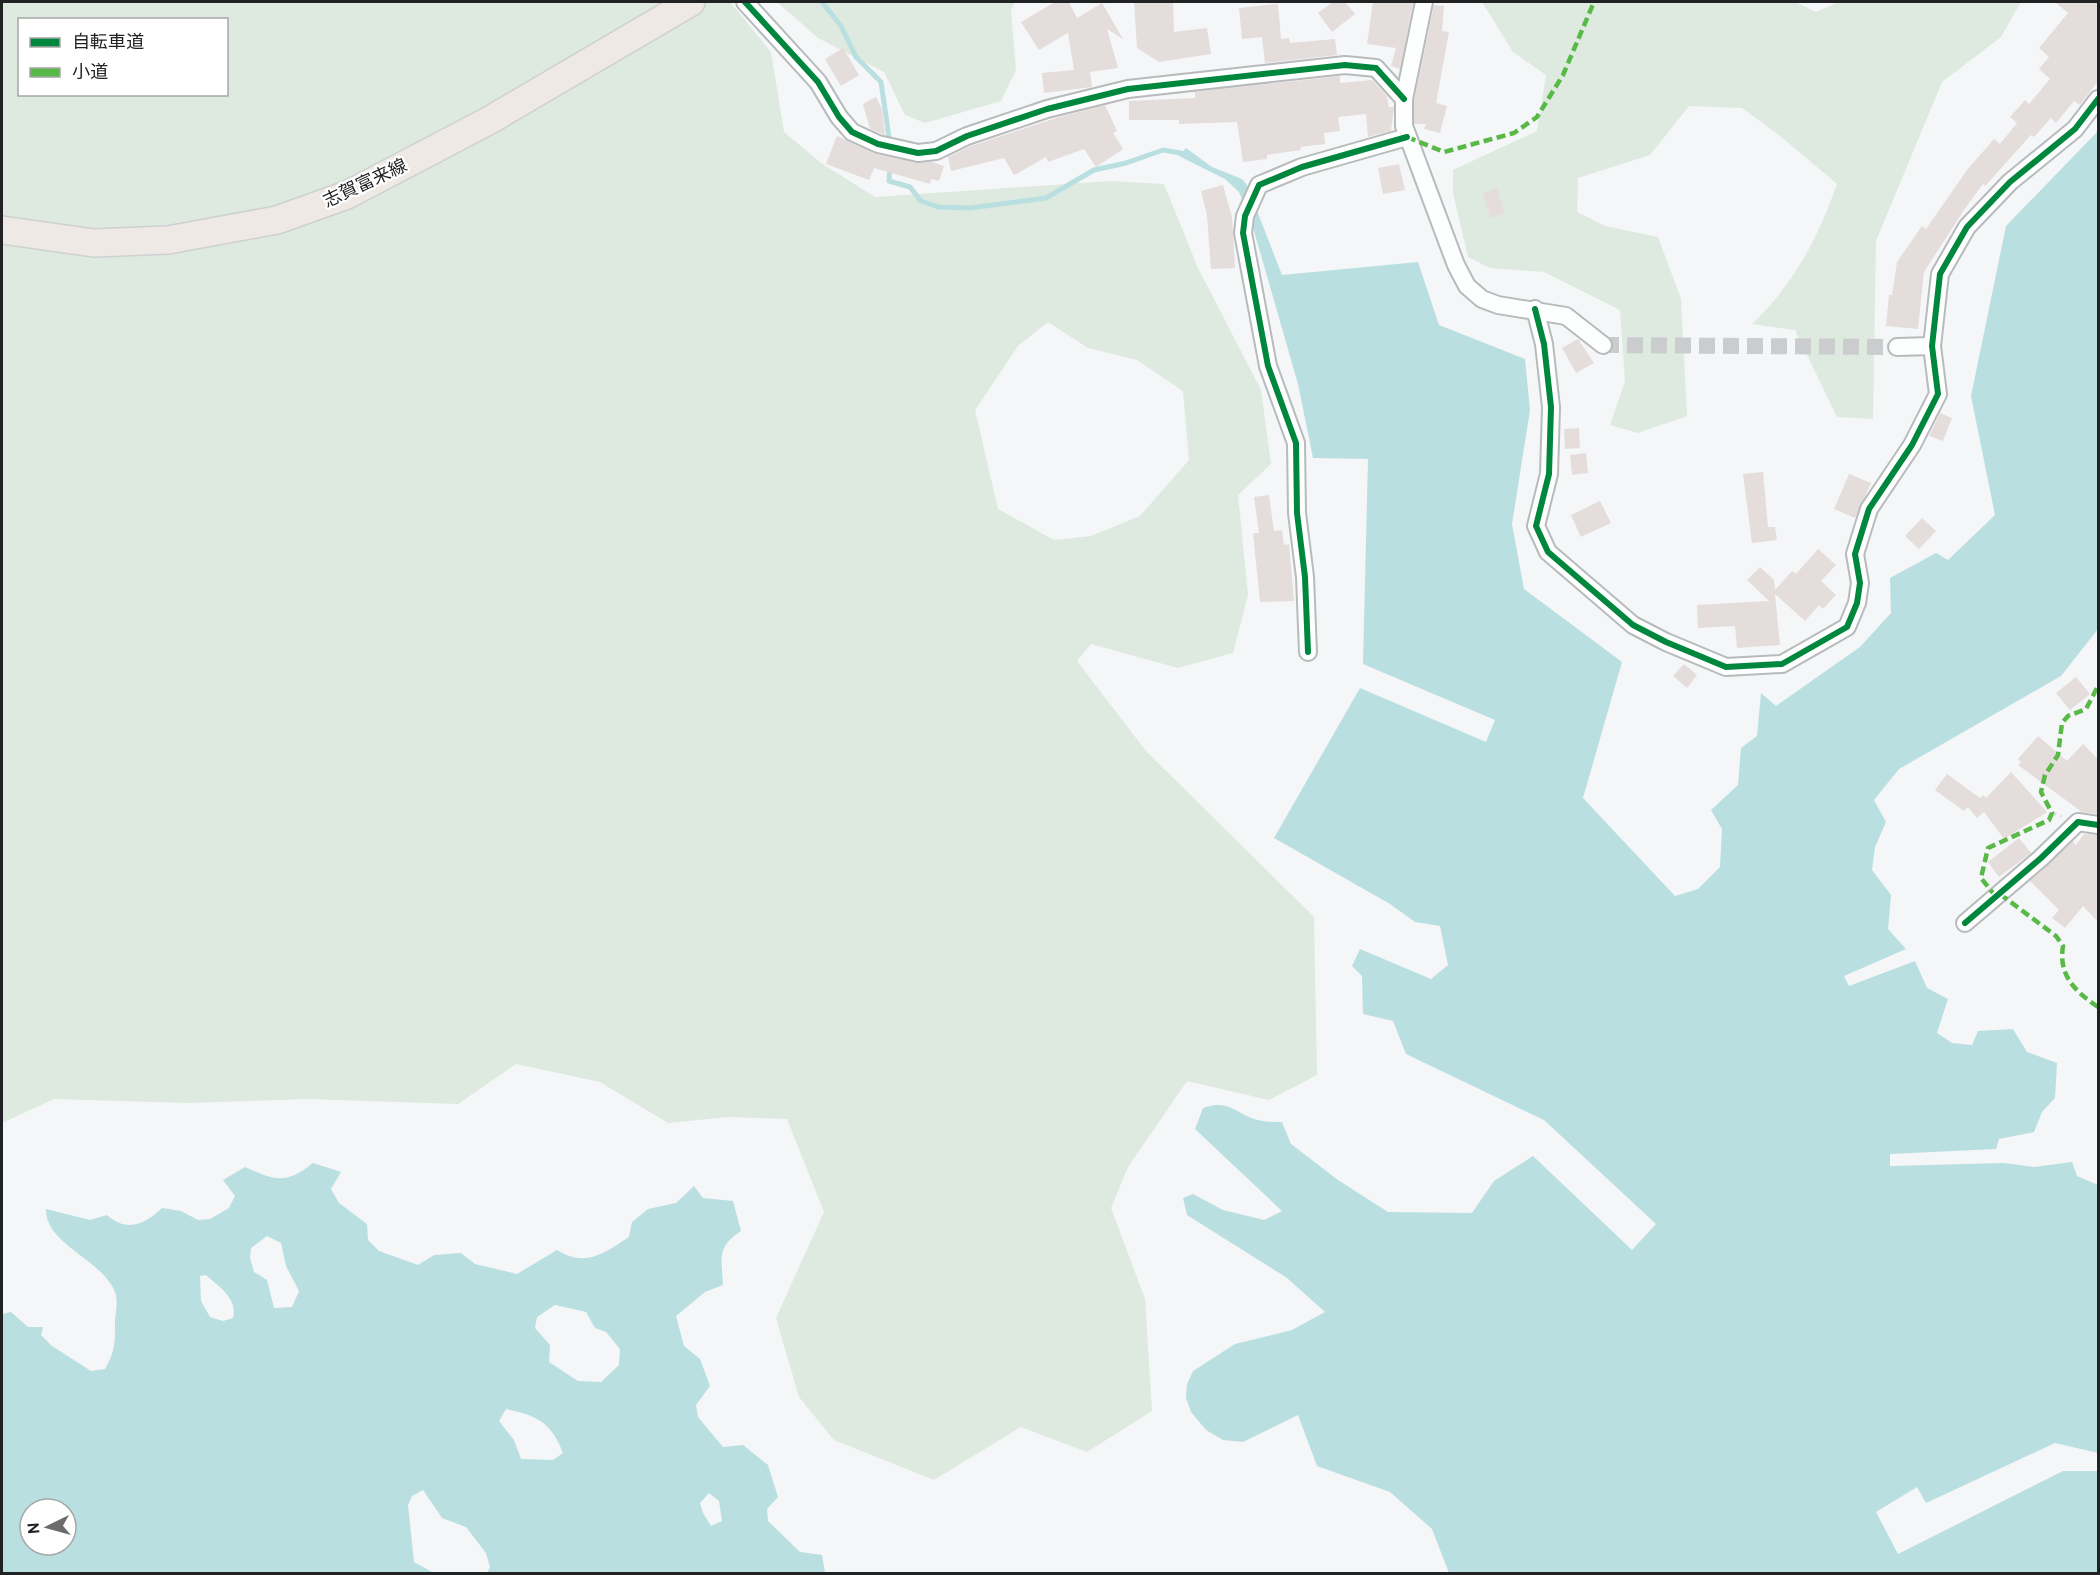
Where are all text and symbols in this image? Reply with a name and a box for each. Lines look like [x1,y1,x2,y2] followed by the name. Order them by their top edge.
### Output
[18,18,228,96] legend
[72,32,144,55] text: 自転車道
[72,62,108,85] text: 小道
[320,155,411,214] street label: 志賀富来線
[18,1497,78,1557] north arrow
[25,1522,46,1535] text: N

